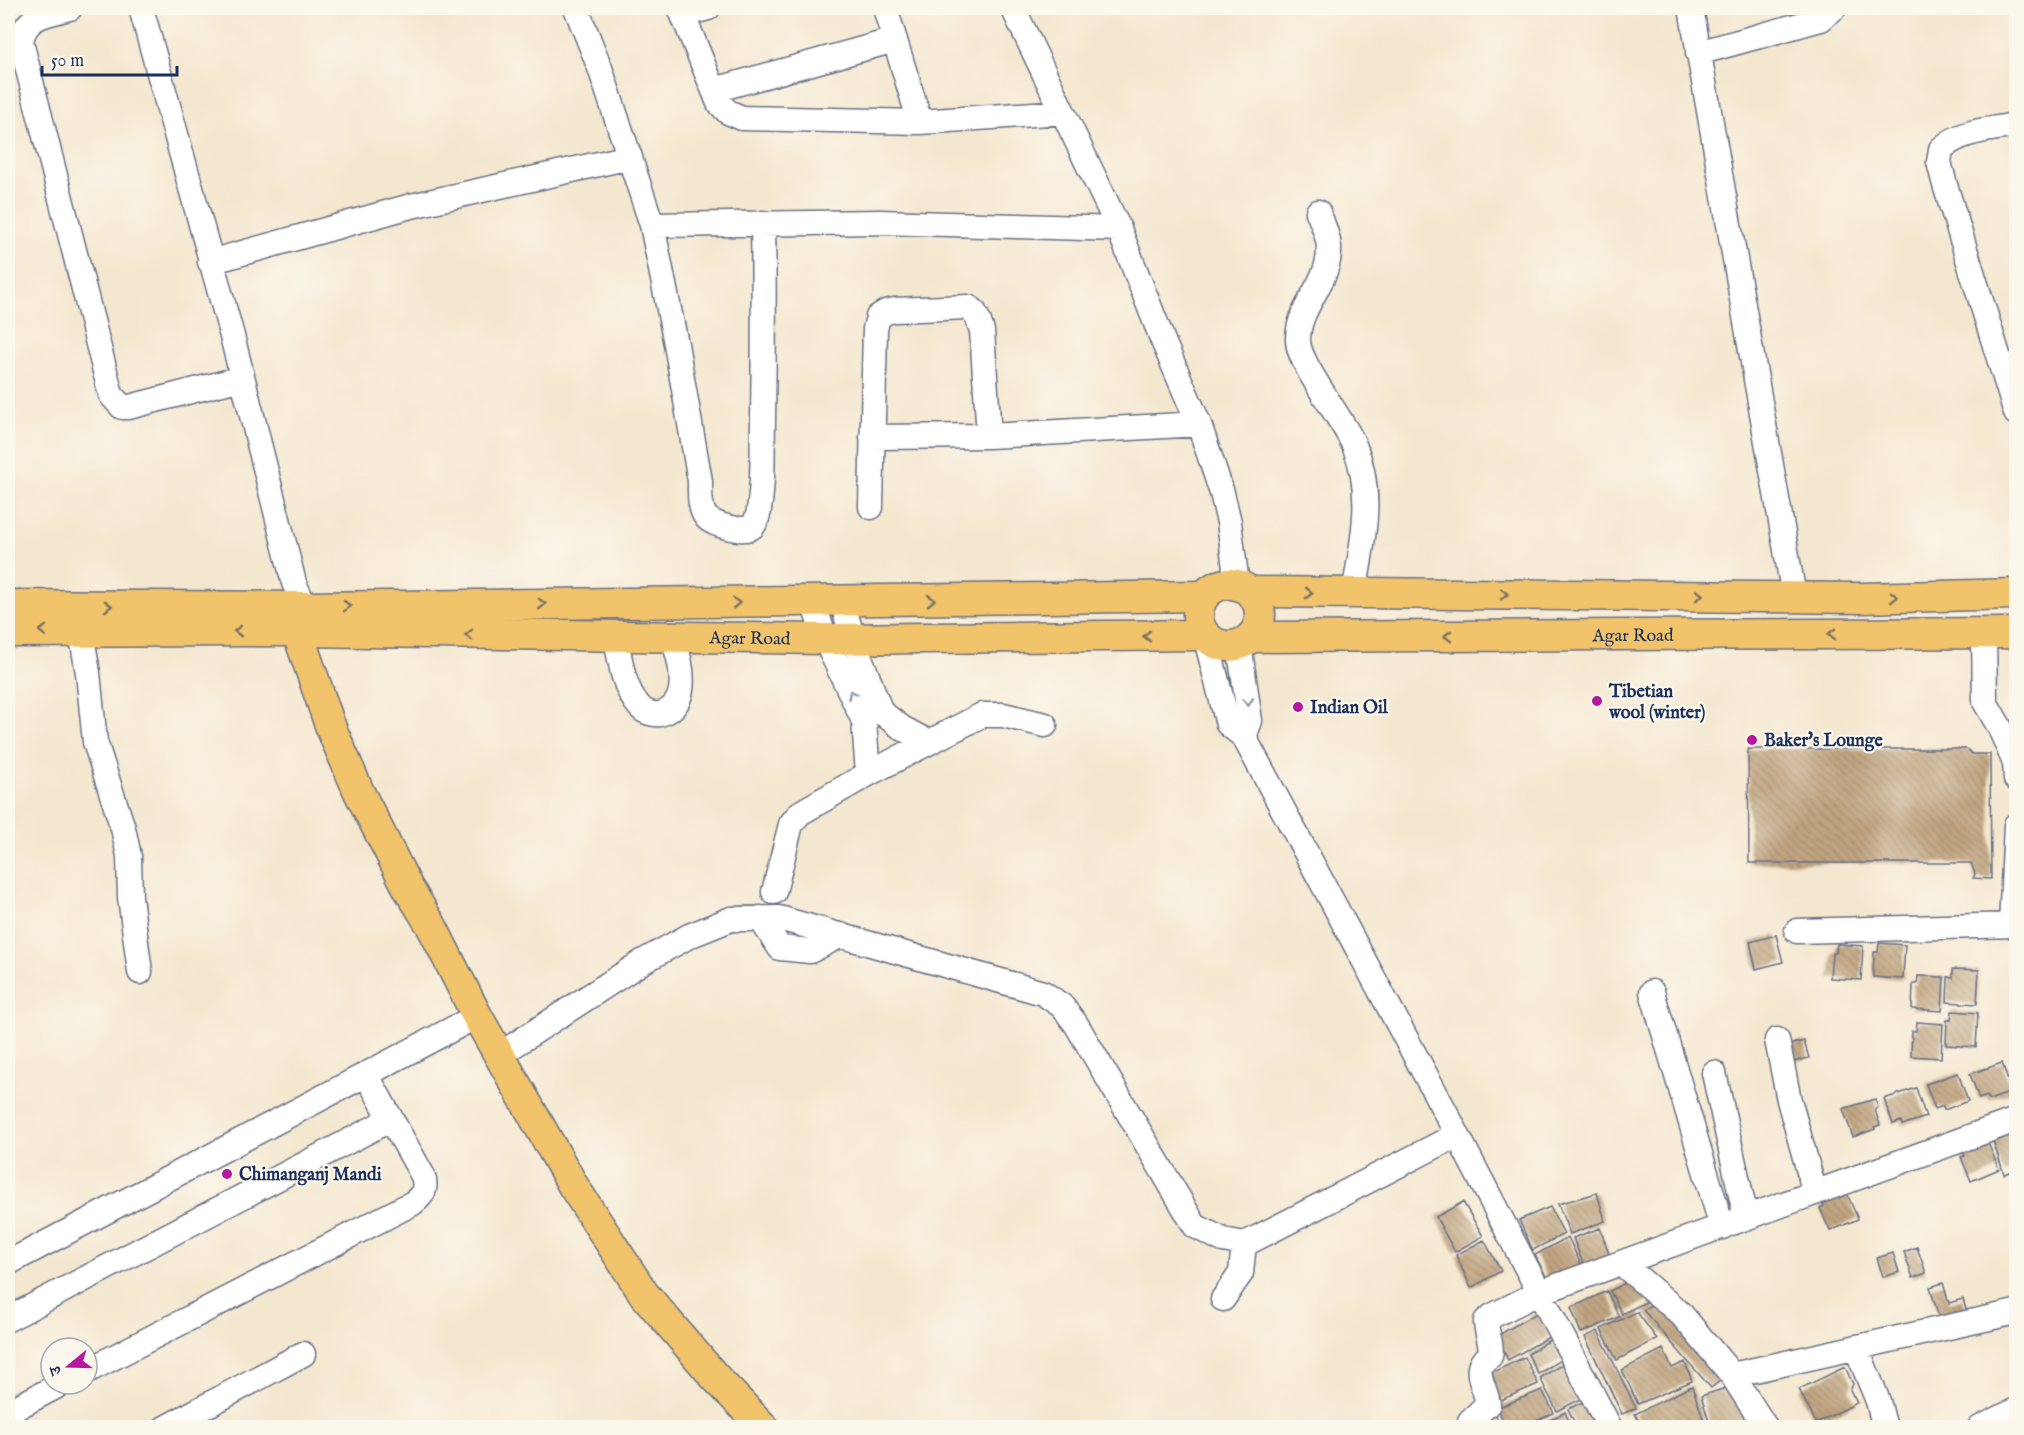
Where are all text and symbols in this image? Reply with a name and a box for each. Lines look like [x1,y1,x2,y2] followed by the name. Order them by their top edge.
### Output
[42,39,177,77] scale bar
[51,50,84,73] text: 50 m
[1305,586,1314,599] one-way arrow
[1500,588,1509,600] one-way arrow
[1695,589,1704,602] one-way arrow
[1890,590,1899,603] one-way arrow
[927,594,936,606] one-way arrow
[732,596,741,609] one-way arrow
[537,598,546,611] one-way arrow
[103,599,112,612] one-way arrow
[342,600,351,612] one-way arrow
[39,625,48,638] one-way arrow
[234,625,243,637] one-way arrow
[1591,625,1674,648] street label: Agar Road
[708,627,791,651] street label: Agar Road
[1828,628,1837,640] one-way arrow
[464,629,473,641] one-way arrow
[1142,630,1151,642] one-way arrow
[1444,630,1453,642] one-way arrow
[1608,681,1705,725] place label: Tibetian wool (winter)
[847,690,859,701] one-way arrow
[1590,694,1604,708] marker: Tibetian wool (winter)
[1241,697,1253,707] one-way arrow
[1310,697,1389,720] place label: Indian Oil
[1291,700,1305,714] marker: Indian Oil
[1764,730,1883,753] place label: Baker's Lounge
[1745,733,1759,747] marker: Baker's Lounge
[239,1164,382,1187] place label: Chimanganj Mandi
[220,1167,234,1181] marker: Chimanganj Mandi
[39,1336,99,1396] north arrow
[45,1361,68,1378] text: उ

